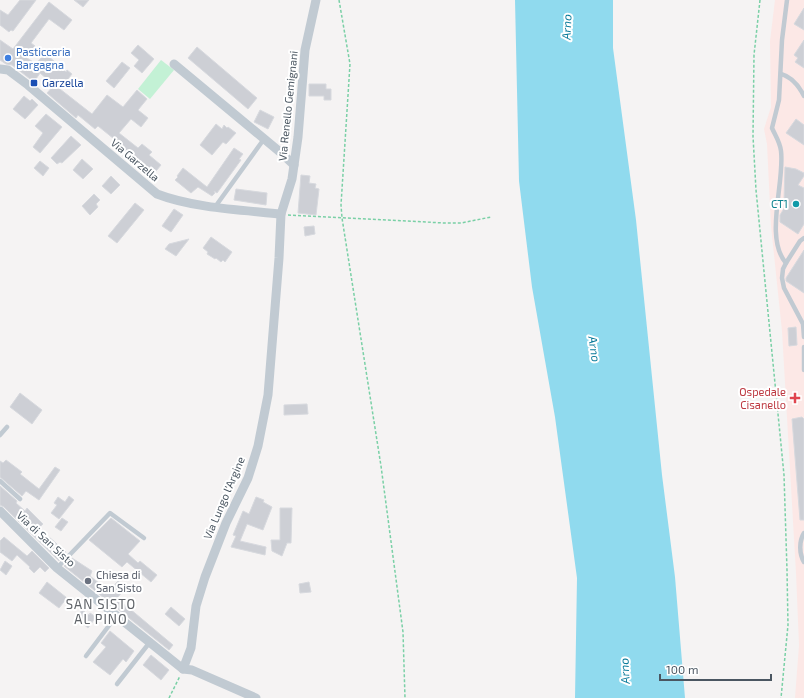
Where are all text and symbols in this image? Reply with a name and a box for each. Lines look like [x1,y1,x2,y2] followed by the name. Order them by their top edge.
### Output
[559,14,573,41] water label: Arno
[16,45,71,71] place label: Pasticceria Bargagna
[275,50,300,162] street label: Via Renello Gemignani
[3,53,13,63] marker: Pasticceria Bargagna
[42,76,83,89] place label: Garzella
[29,78,39,88] marker: Garzella
[108,136,162,184] street label: Via Garzella
[771,197,788,210] place label: CT1
[791,199,801,209] marker: CT1
[586,334,604,363] water label: Arno
[739,385,786,411] place label: Ospedale Cisanello
[789,392,801,404] marker: Ospedale Cisanello
[200,455,247,541] street label: Via Lungo l'Argine
[14,508,78,569] street label: Via di San Sisto
[96,568,142,594] place label: Chiesa di San Sisto
[83,576,93,586] marker: Chiesa di San Sisto
[66,596,136,627] district label: SAN SISTO AL PINO
[660,656,771,682] scale bar
[616,658,632,685] water label: Arno
[666,662,698,676] text: 100 m

